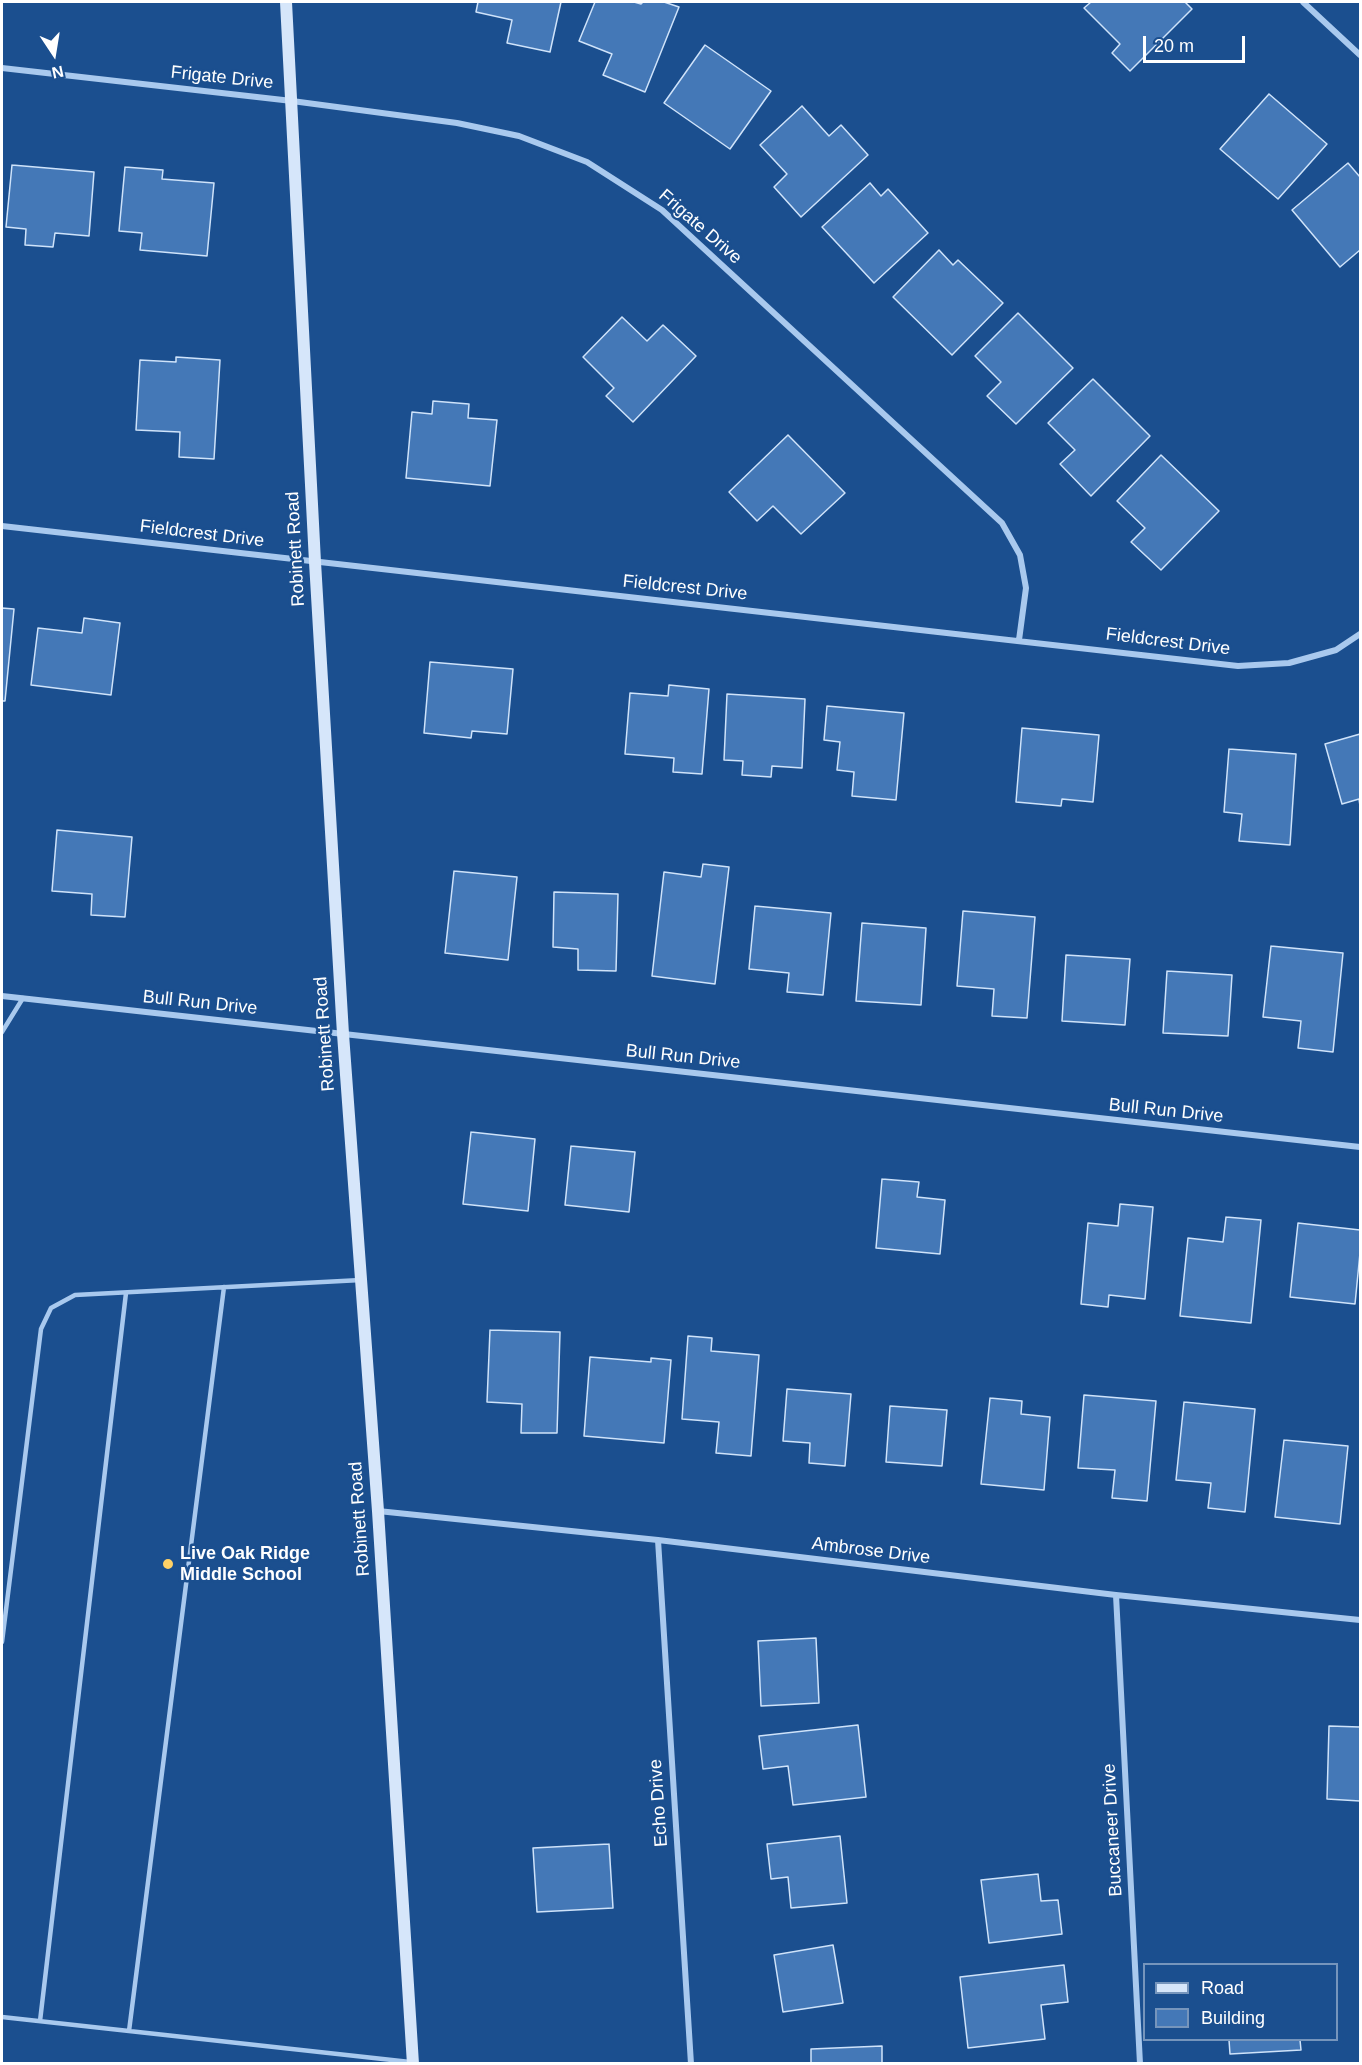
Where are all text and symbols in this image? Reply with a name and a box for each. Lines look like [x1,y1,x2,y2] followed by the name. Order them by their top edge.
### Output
[24,24,84,84] north arrow
[1146,24,1248,62] scale bar
[1154,36,1194,56] text: 20 m
[170,62,274,94] street label: Frigate Drive
[50,63,65,82] text: N
[654,185,746,269] street label: Frigate Drive
[282,491,310,607] street label: Robinett Road
[139,516,265,552] street label: Fieldcrest Drive
[622,571,748,605] street label: Fieldcrest Drive
[1105,624,1231,660] street label: Fieldcrest Drive
[310,976,340,1092] street label: Robinett Road
[142,986,258,1020] street label: Bull Run Drive
[625,1040,741,1074] street label: Bull Run Drive
[1108,1094,1224,1128] street label: Bull Run Drive
[345,1461,375,1577] street label: Robinett Road
[811,1533,931,1569] street label: Ambrose Drive
[180,1543,310,1586] place label: Live Oak Ridge Middle School
[161,1557,175,1571] marker: Live Oak Ridge Middle School
[645,1758,673,1848] street label: Echo Drive
[1099,1763,1127,1897] street label: Buccaneer Drive
[1143,1963,1338,2041] legend
[1201,1978,1244,1998] text: Road
[1201,2008,1265,2028] text: Building

